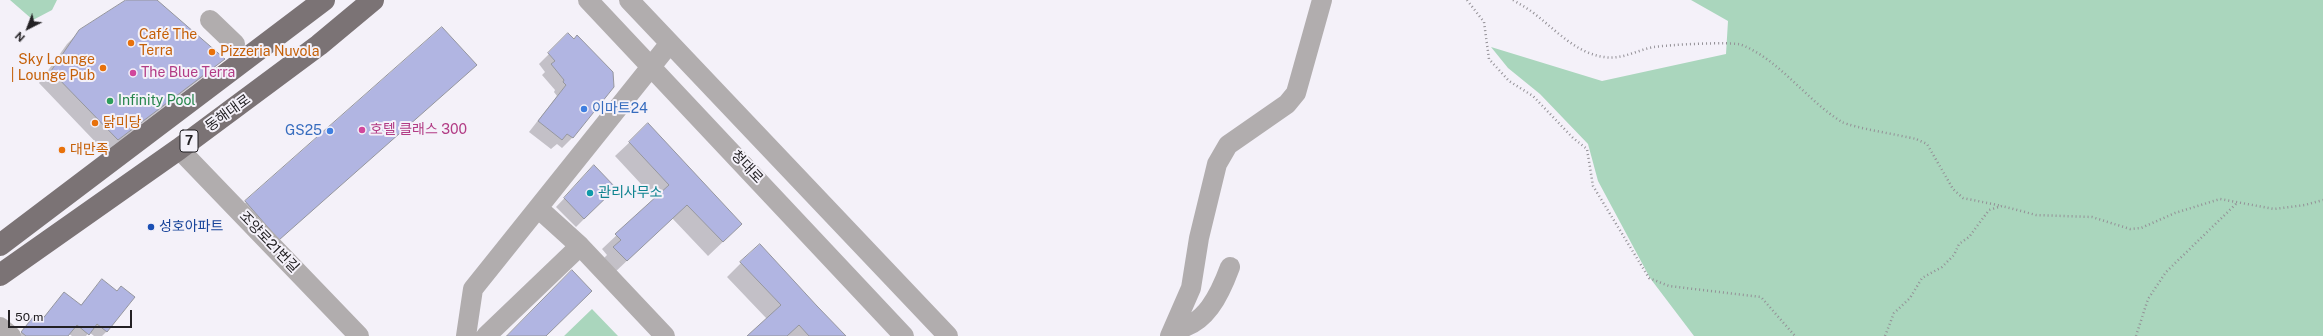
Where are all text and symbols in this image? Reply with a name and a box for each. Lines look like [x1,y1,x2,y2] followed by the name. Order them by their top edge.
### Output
[8,8,48,48] north arrow
[139,27,197,60] place label: Café The Terra
[13,30,27,44] text: N
[126,38,136,48] marker: Café The Terra
[220,44,319,60] place label: Pizzeria Nuvola
[207,47,217,57] marker: Pizzeria Nuvola
[11,52,95,84] place label: Sky Lounge | Lounge Pub
[98,63,108,73] marker: Sky Lounge | Lounge Pub
[141,65,235,81] place label: The Blue Terra
[128,68,138,78] marker: The Blue Terra
[202,91,254,135] street label: 동해대로
[118,93,196,109] place label: Infinity Pool
[105,96,115,106] marker: Infinity Pool
[592,101,648,117] place label: 이마트24
[579,104,589,114] marker: 이마트24
[103,115,142,131] place label: 닭미당
[90,118,100,128] marker: 닭미당
[370,122,467,138] place label: 호텔 클래스 300
[285,123,322,139] place label: GS25
[357,125,367,135] marker: 호텔 클래스 300
[325,126,335,136] marker: GS25
[180,130,198,152] road number: 7
[70,142,109,158] place label: 대만족
[57,145,67,155] marker: 대만족
[728,147,766,187] street label: 청대로
[598,185,662,201] place label: 관리사무소
[585,188,595,198] marker: 관리사무소
[236,208,302,276] street label: 조양로21번길
[159,219,223,235] place label: 성호아파트
[146,222,156,232] marker: 성호아파트
[10,302,134,328] scale bar
[15,310,43,324] text: 50 m

